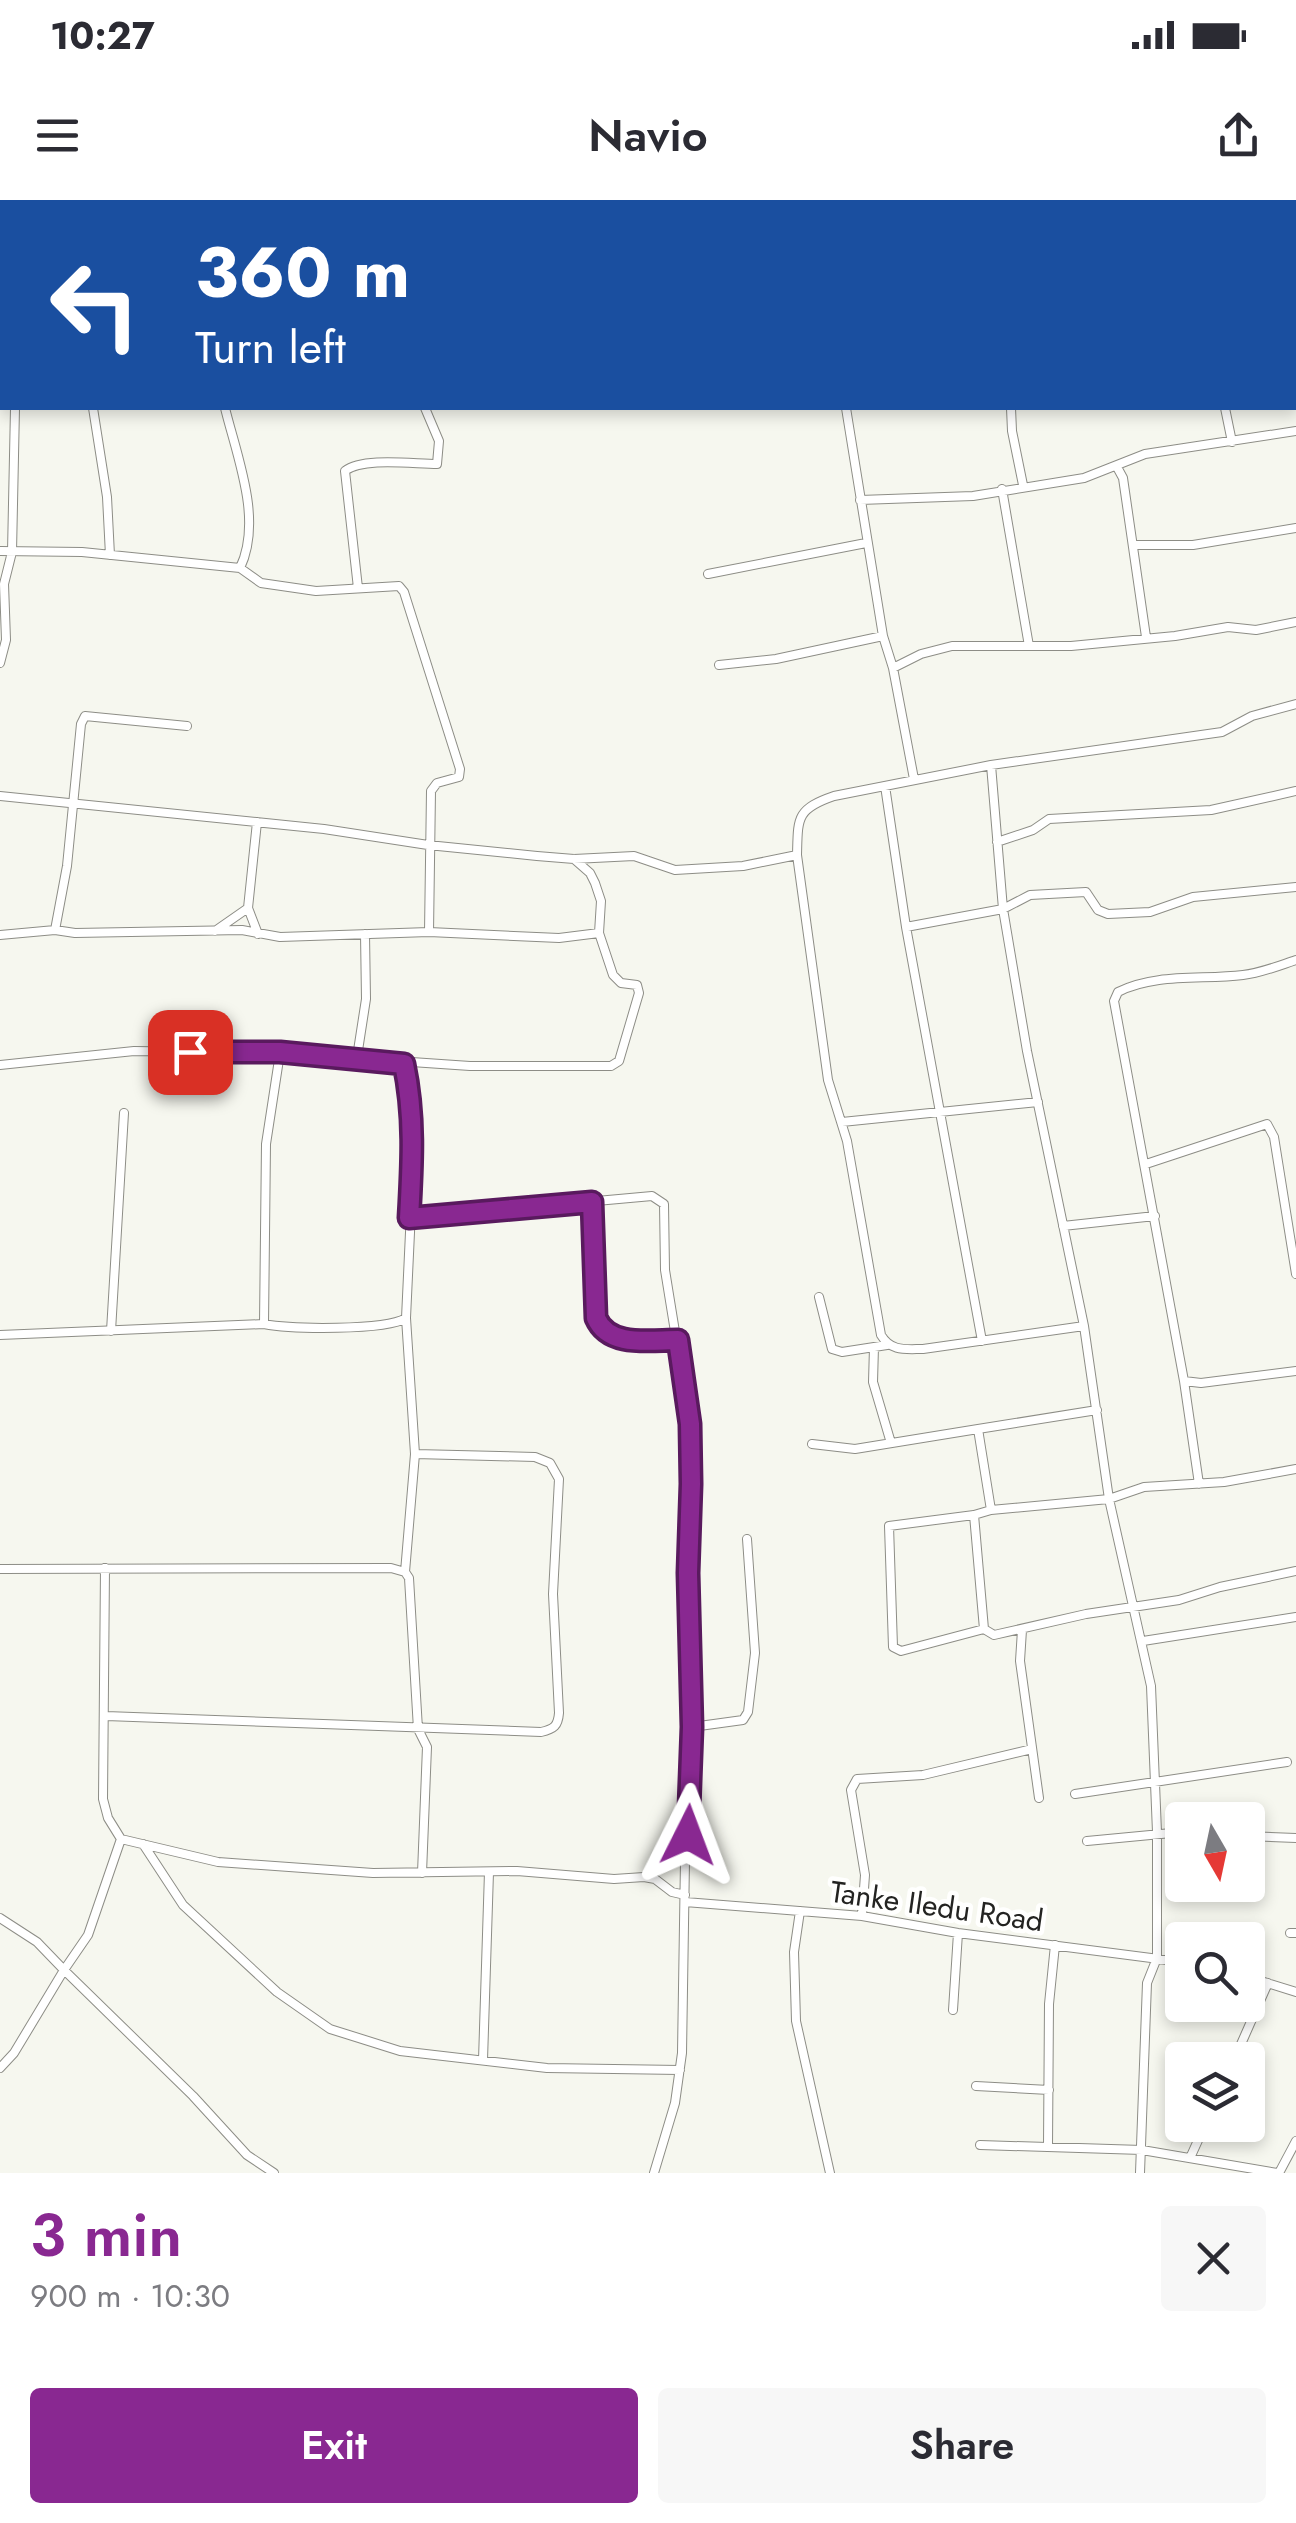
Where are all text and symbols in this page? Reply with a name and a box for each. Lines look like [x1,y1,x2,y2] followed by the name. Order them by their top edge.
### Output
[50,8,155,63] text: 10:27
[588,103,708,168] text: Navio
[30,108,85,163] icon: menu
[1211,108,1266,163] icon: share
[195,222,410,323] text: 360 m
[30,240,160,370] icon: left
[195,315,346,380] text: Turn left
[148,1010,233,1095] pin
[163,1025,218,1080] icon: arrive
[636,1783,740,1887] position arrow
[1165,1802,1265,1902] north arrow
[1165,1802,1265,2142] map controls
[828,1870,1046,1942] street label: Tanke Iledu Road
[1165,1922,1265,2022] button: search
[1165,2042,1265,2142] button: layers
[30,2192,182,2279] text: 3 min
[1161,2206,1266,2311] button: close
[30,2273,230,2319] text: 900 m · 10:30
[30,2388,638,2503] button: Exit
[658,2388,1266,2503] button: Share

